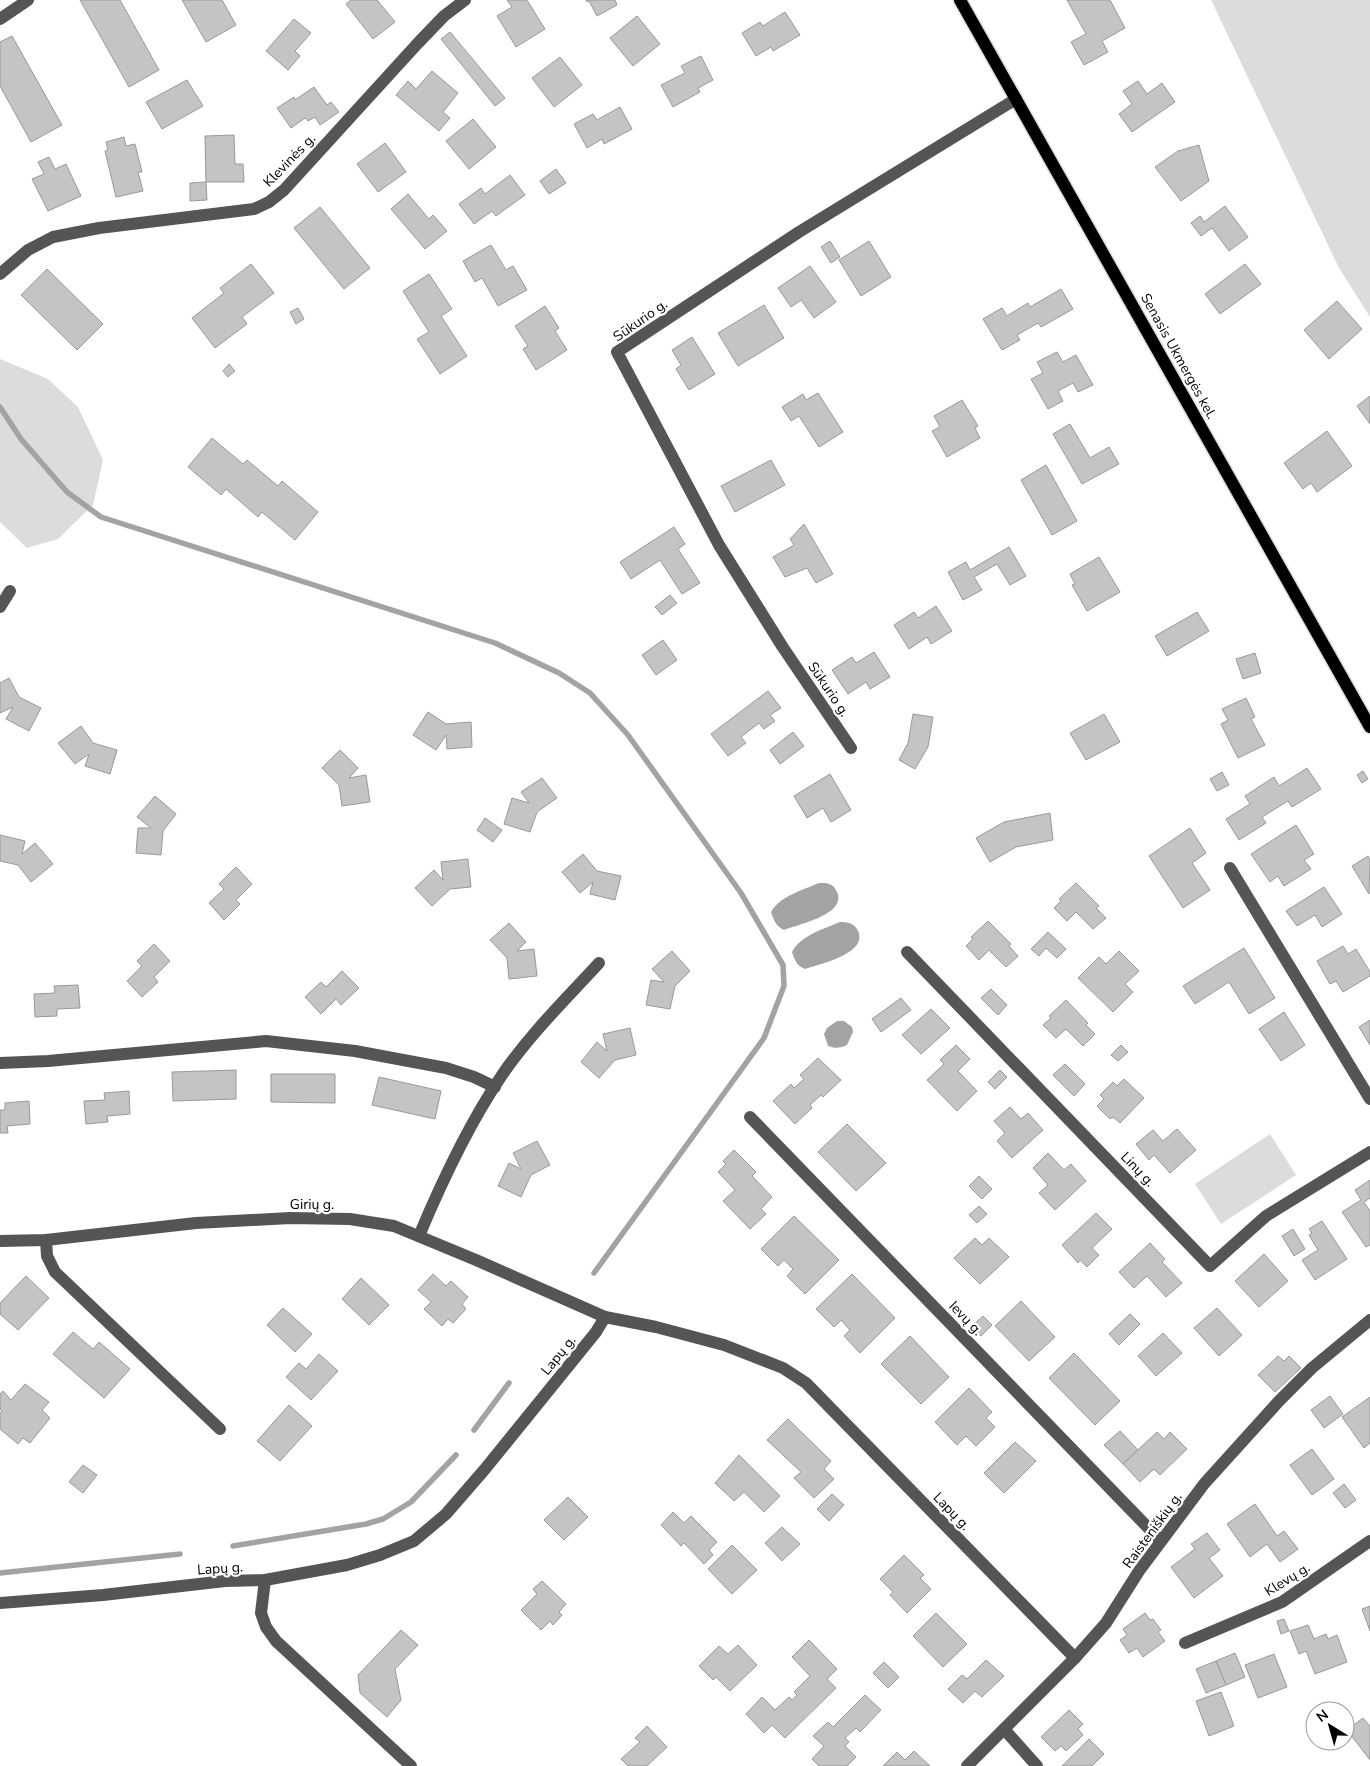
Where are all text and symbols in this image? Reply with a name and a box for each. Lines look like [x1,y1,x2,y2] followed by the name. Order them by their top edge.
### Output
[259,129,320,191] street label: Klevinės g.
[1136,290,1221,423] street label: Senasis Ukmergės kel.
[609,295,671,346] street label: Sūkurio g.
[803,658,854,720] street label: Sūkurio g.
[1116,1148,1159,1191] street label: Linų g.
[290,1195,334,1214] street label: Girių g.
[945,1297,987,1340] street label: Ievų g.
[537,1331,580,1379] street label: Lapų g.
[929,1488,974,1535] street label: Lapų g.
[1118,1488,1187,1572] street label: Raisteniškių g.
[196,1557,244,1580] street label: Lapų g.
[1261,1558,1314,1601] street label: Klevų g.
[1305,1701,1355,1751] north arrow
[1313,1705,1332,1727] text: N

